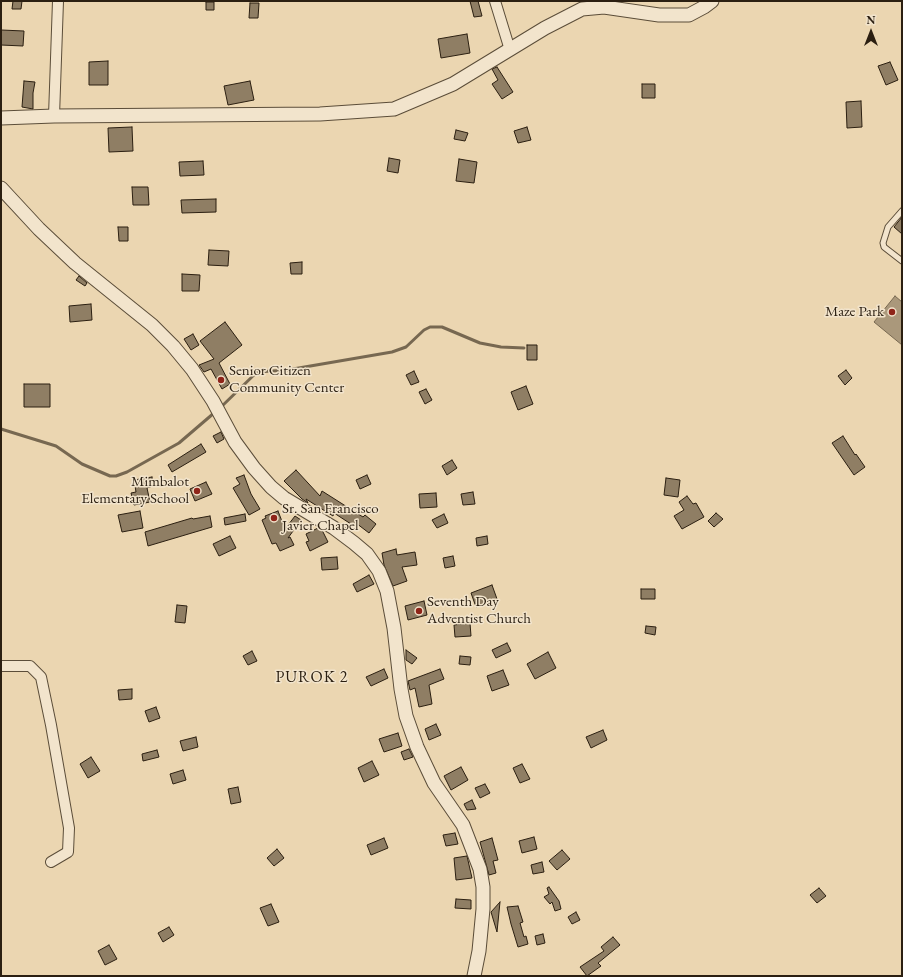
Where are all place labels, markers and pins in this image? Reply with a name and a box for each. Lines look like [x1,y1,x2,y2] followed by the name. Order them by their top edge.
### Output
[825,303,884,321] place label: Maze Park
[887,307,897,317] marker: Maze Park
[229,362,344,397] place label: Senior Citizen Community Center
[216,375,226,385] marker: Senior Citizen Community Center
[81,473,189,508] place label: Mimbalot Elementary School
[192,486,202,496] marker: Mimbalot Elementary School
[282,500,379,535] place label: Sr. San Francisco Javier Chapel
[269,513,279,523] marker: Sr. San Francisco Javier Chapel
[427,593,531,628] place label: Seventh Day Adventist Church
[414,606,424,616] marker: Seventh Day Adventist Church

